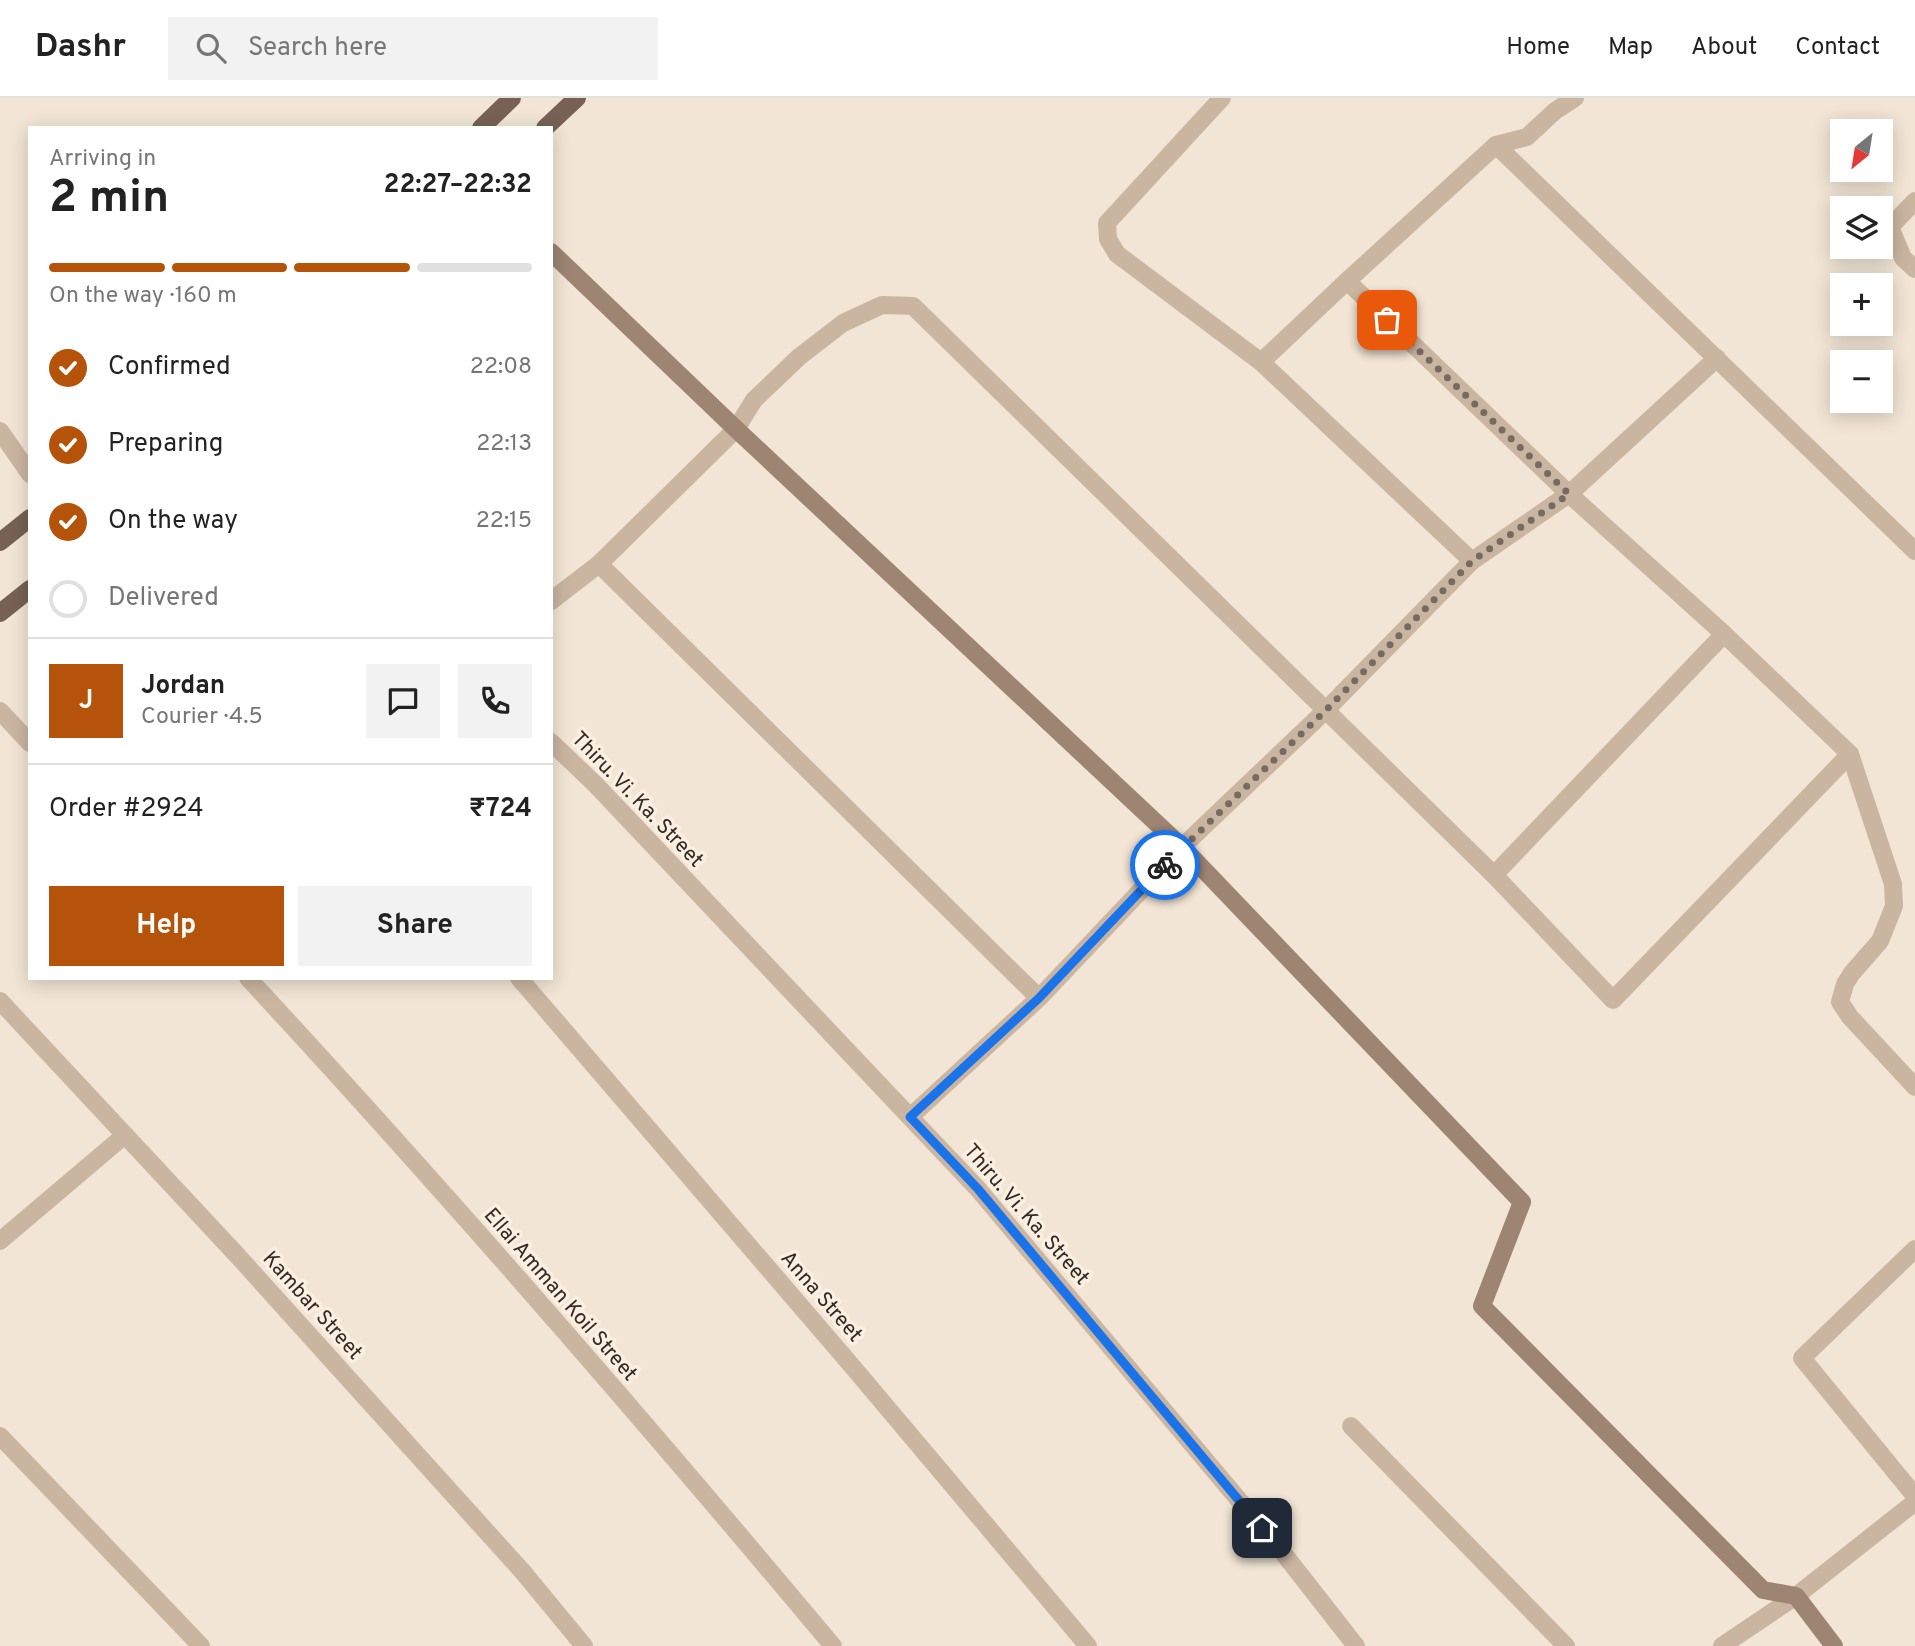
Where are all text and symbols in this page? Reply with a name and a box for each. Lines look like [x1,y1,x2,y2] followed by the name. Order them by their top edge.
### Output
[168,17,658,80] search box
[35,27,126,69] text: Dashr
[192,29,230,67] icon: search
[248,32,387,65] text: Search here
[1506,33,1570,63] text: Home
[1608,33,1653,63] text: Map
[1691,33,1757,63] text: About
[1795,33,1880,63] text: Contact
[1830,119,1894,182] north arrow
[1830,119,1893,413] map controls
[49,145,156,174] text: Arriving in
[384,169,532,202] text: 22:27–22:32
[49,170,169,229] text: 2 min
[1830,196,1893,259] button: layers
[1830,273,1893,336] button: +
[49,282,237,311] text: On the way · 160 m
[1357,290,1417,350] pin
[1368,301,1406,339] icon: bag
[49,349,87,387] icon: check
[1830,350,1893,413] button: −
[108,351,231,384] text: Confirmed
[470,353,532,382] text: 22:08
[49,426,87,464] icon: check
[108,428,223,461] text: Preparing
[476,430,532,459] text: 22:13
[49,503,87,541] icon: check
[108,505,238,538] text: On the way
[476,507,532,536] text: 22:15
[108,582,219,615] text: Delivered
[366,664,440,738] button: chat
[458,664,532,738] button: phone
[141,670,225,703] text: Jordan
[79,685,93,718] text: J
[141,703,263,732] text: Courier · 4.5
[565,726,709,874] street label: Thiru. Vi. Ka. Street
[49,793,204,826] text: Order #2924
[469,793,532,826] text: ₹724
[1130,830,1200,900] courier
[1146,846,1184,884] icon: bike
[49,886,284,966] button: Help
[298,886,532,966] button: Share
[957,1139,1095,1291] street label: Thiru. Vi. Ka. Street
[477,1203,643,1387] street label: Ellai Amman Koil Street
[256,1246,368,1366] street label: Kambar Street
[774,1246,868,1348] street label: Anna Street
[1232,1498,1292,1558] pin
[1243,1509,1281,1547] icon: home

